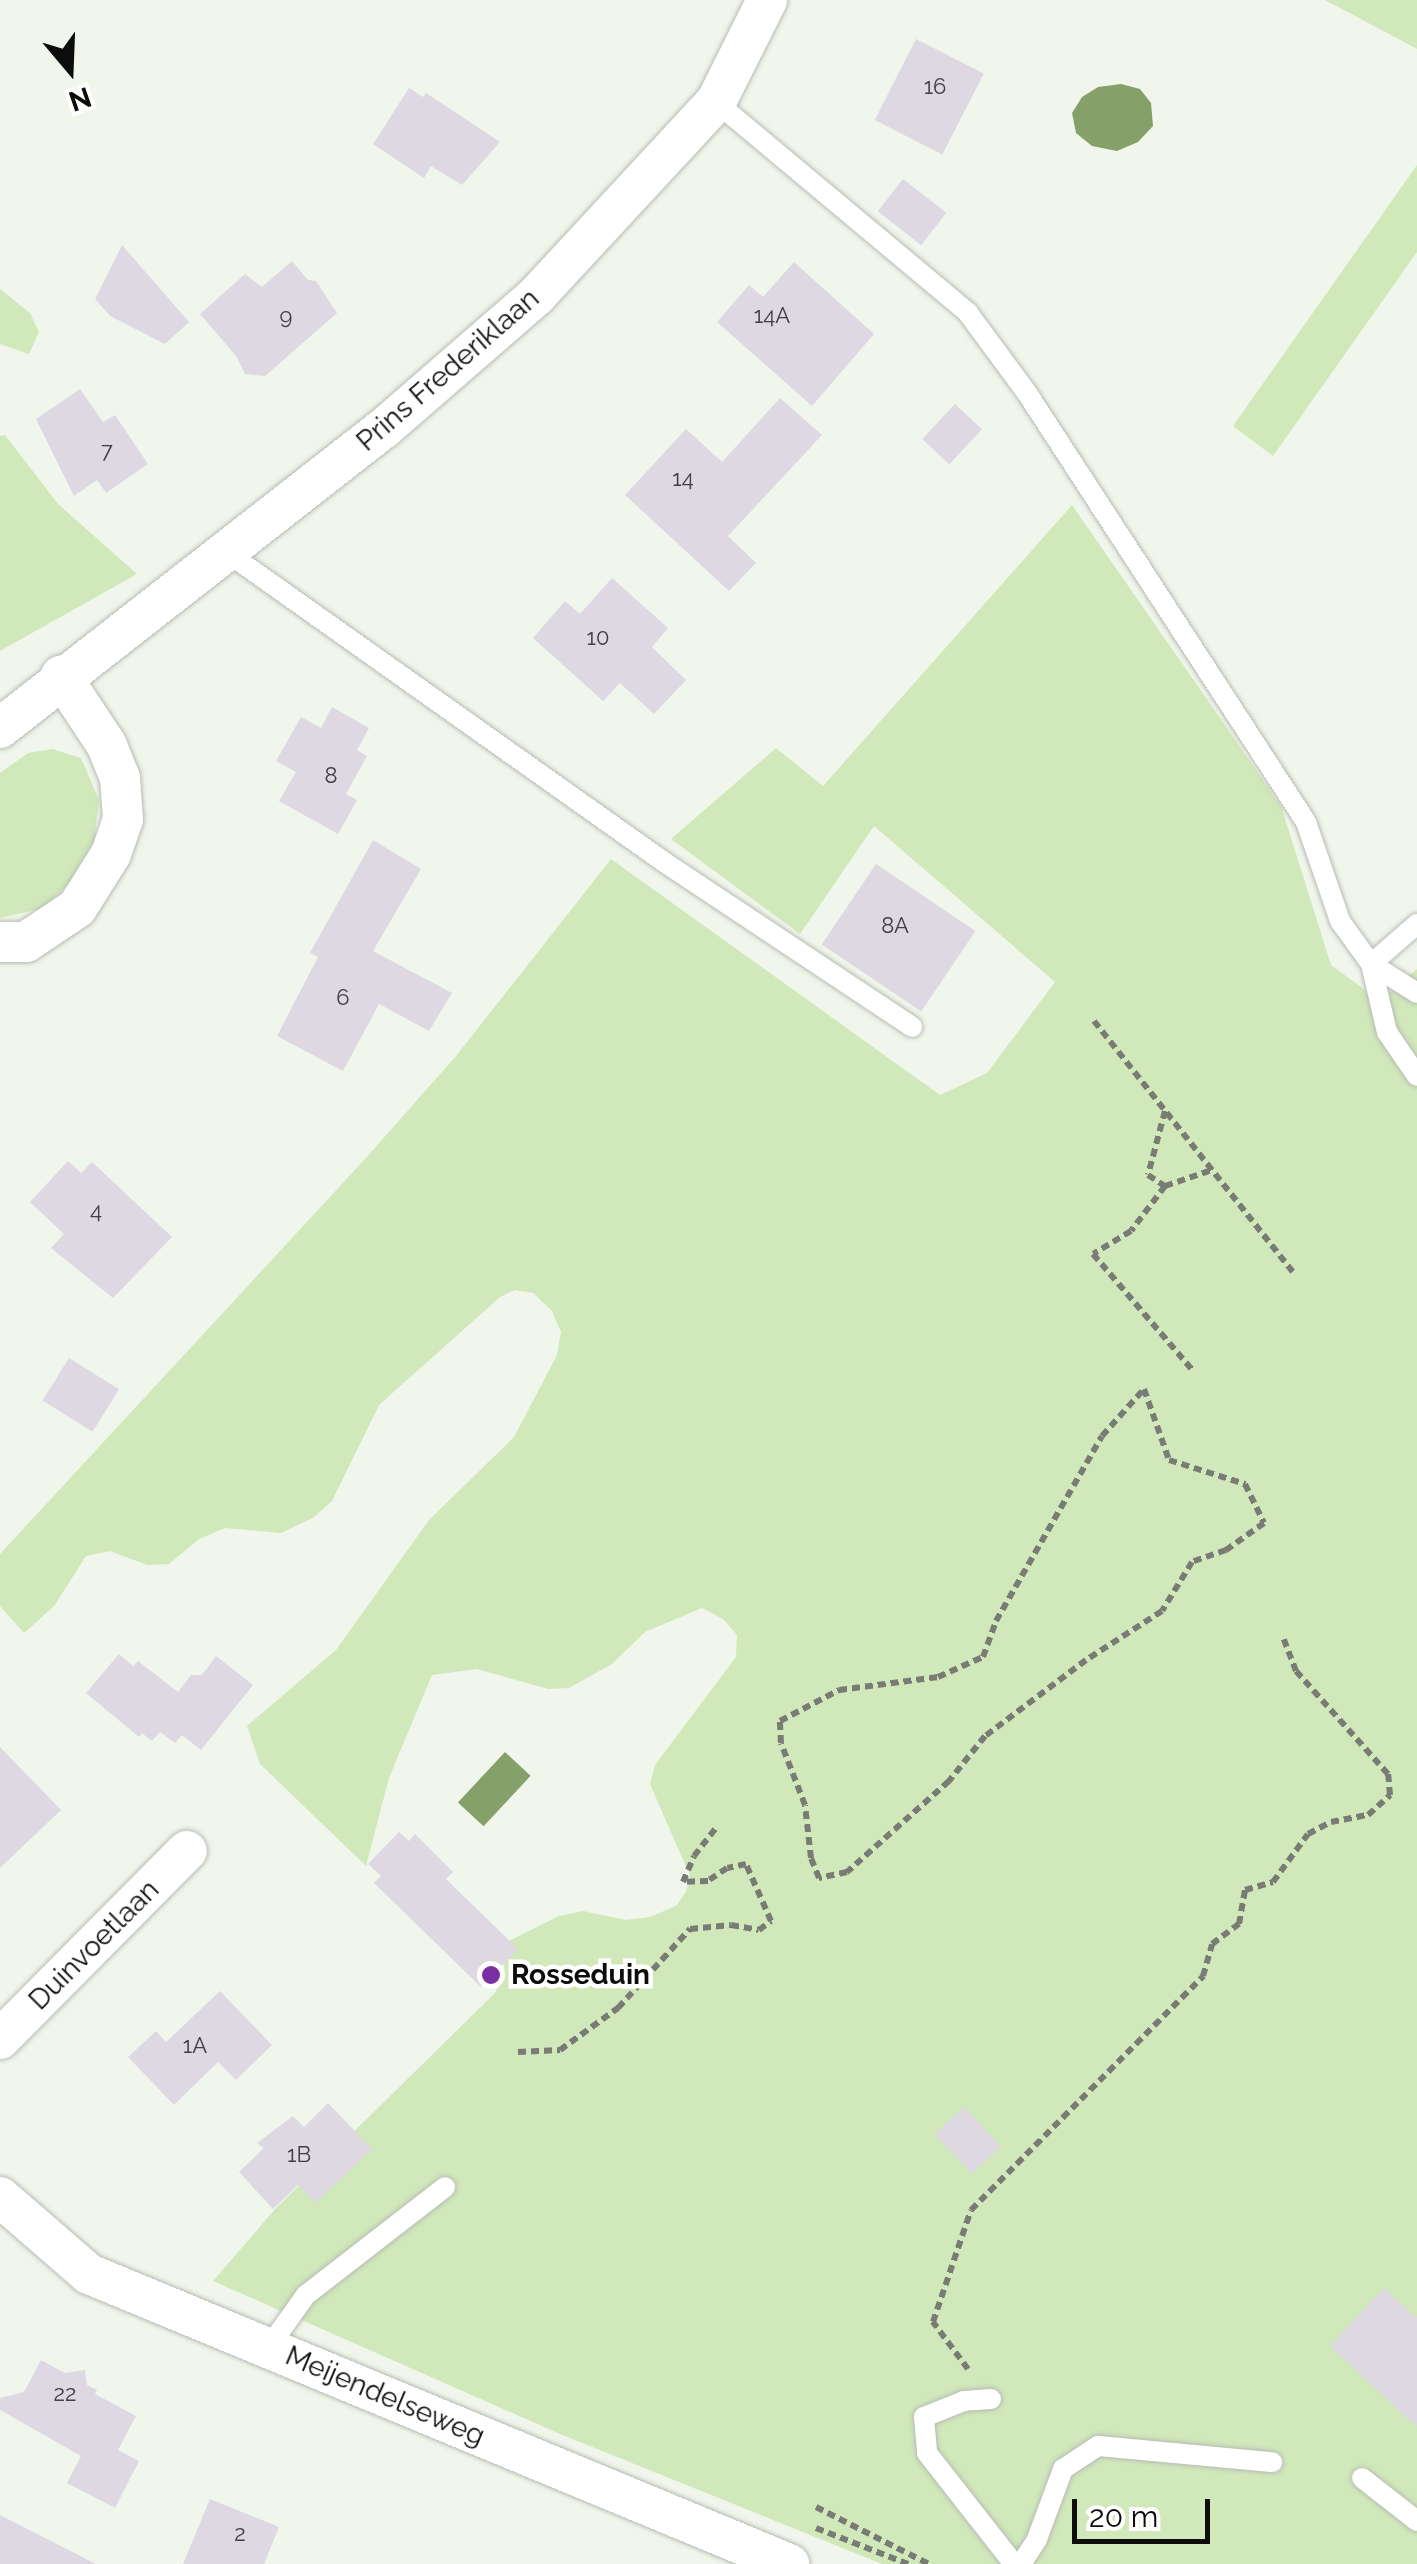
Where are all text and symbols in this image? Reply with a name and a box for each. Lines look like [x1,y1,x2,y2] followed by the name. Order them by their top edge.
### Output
[20,20,120,120] north arrow
[924,74,946,100] house number: 16
[64,80,95,118] text: N
[350,282,546,458] street label: Prins Frederiklaan
[754,303,790,329] house number: 14A
[280,304,292,330] house number: 9
[101,438,113,464] house number: 7
[672,466,694,492] house number: 14
[587,625,609,651] house number: 10
[324,763,338,789] house number: 8
[881,913,909,939] house number: 8A
[336,985,350,1011] house number: 6
[90,1198,102,1224] house number: 4
[22,1873,166,2017] street label: Duinvoetlaan
[511,1958,650,1992] place label: Rosseduin
[480,1964,502,1986] marker: Rosseduin
[183,2033,207,2059] house number: 1A
[287,2142,311,2168] house number: 1B
[280,2339,490,2453] street label: Meijendelseweg
[54,2381,76,2407] house number: 22
[1077,2479,1214,2541] scale bar
[1089,2499,1158,2534] text: 20 m
[234,2521,246,2547] house number: 2

